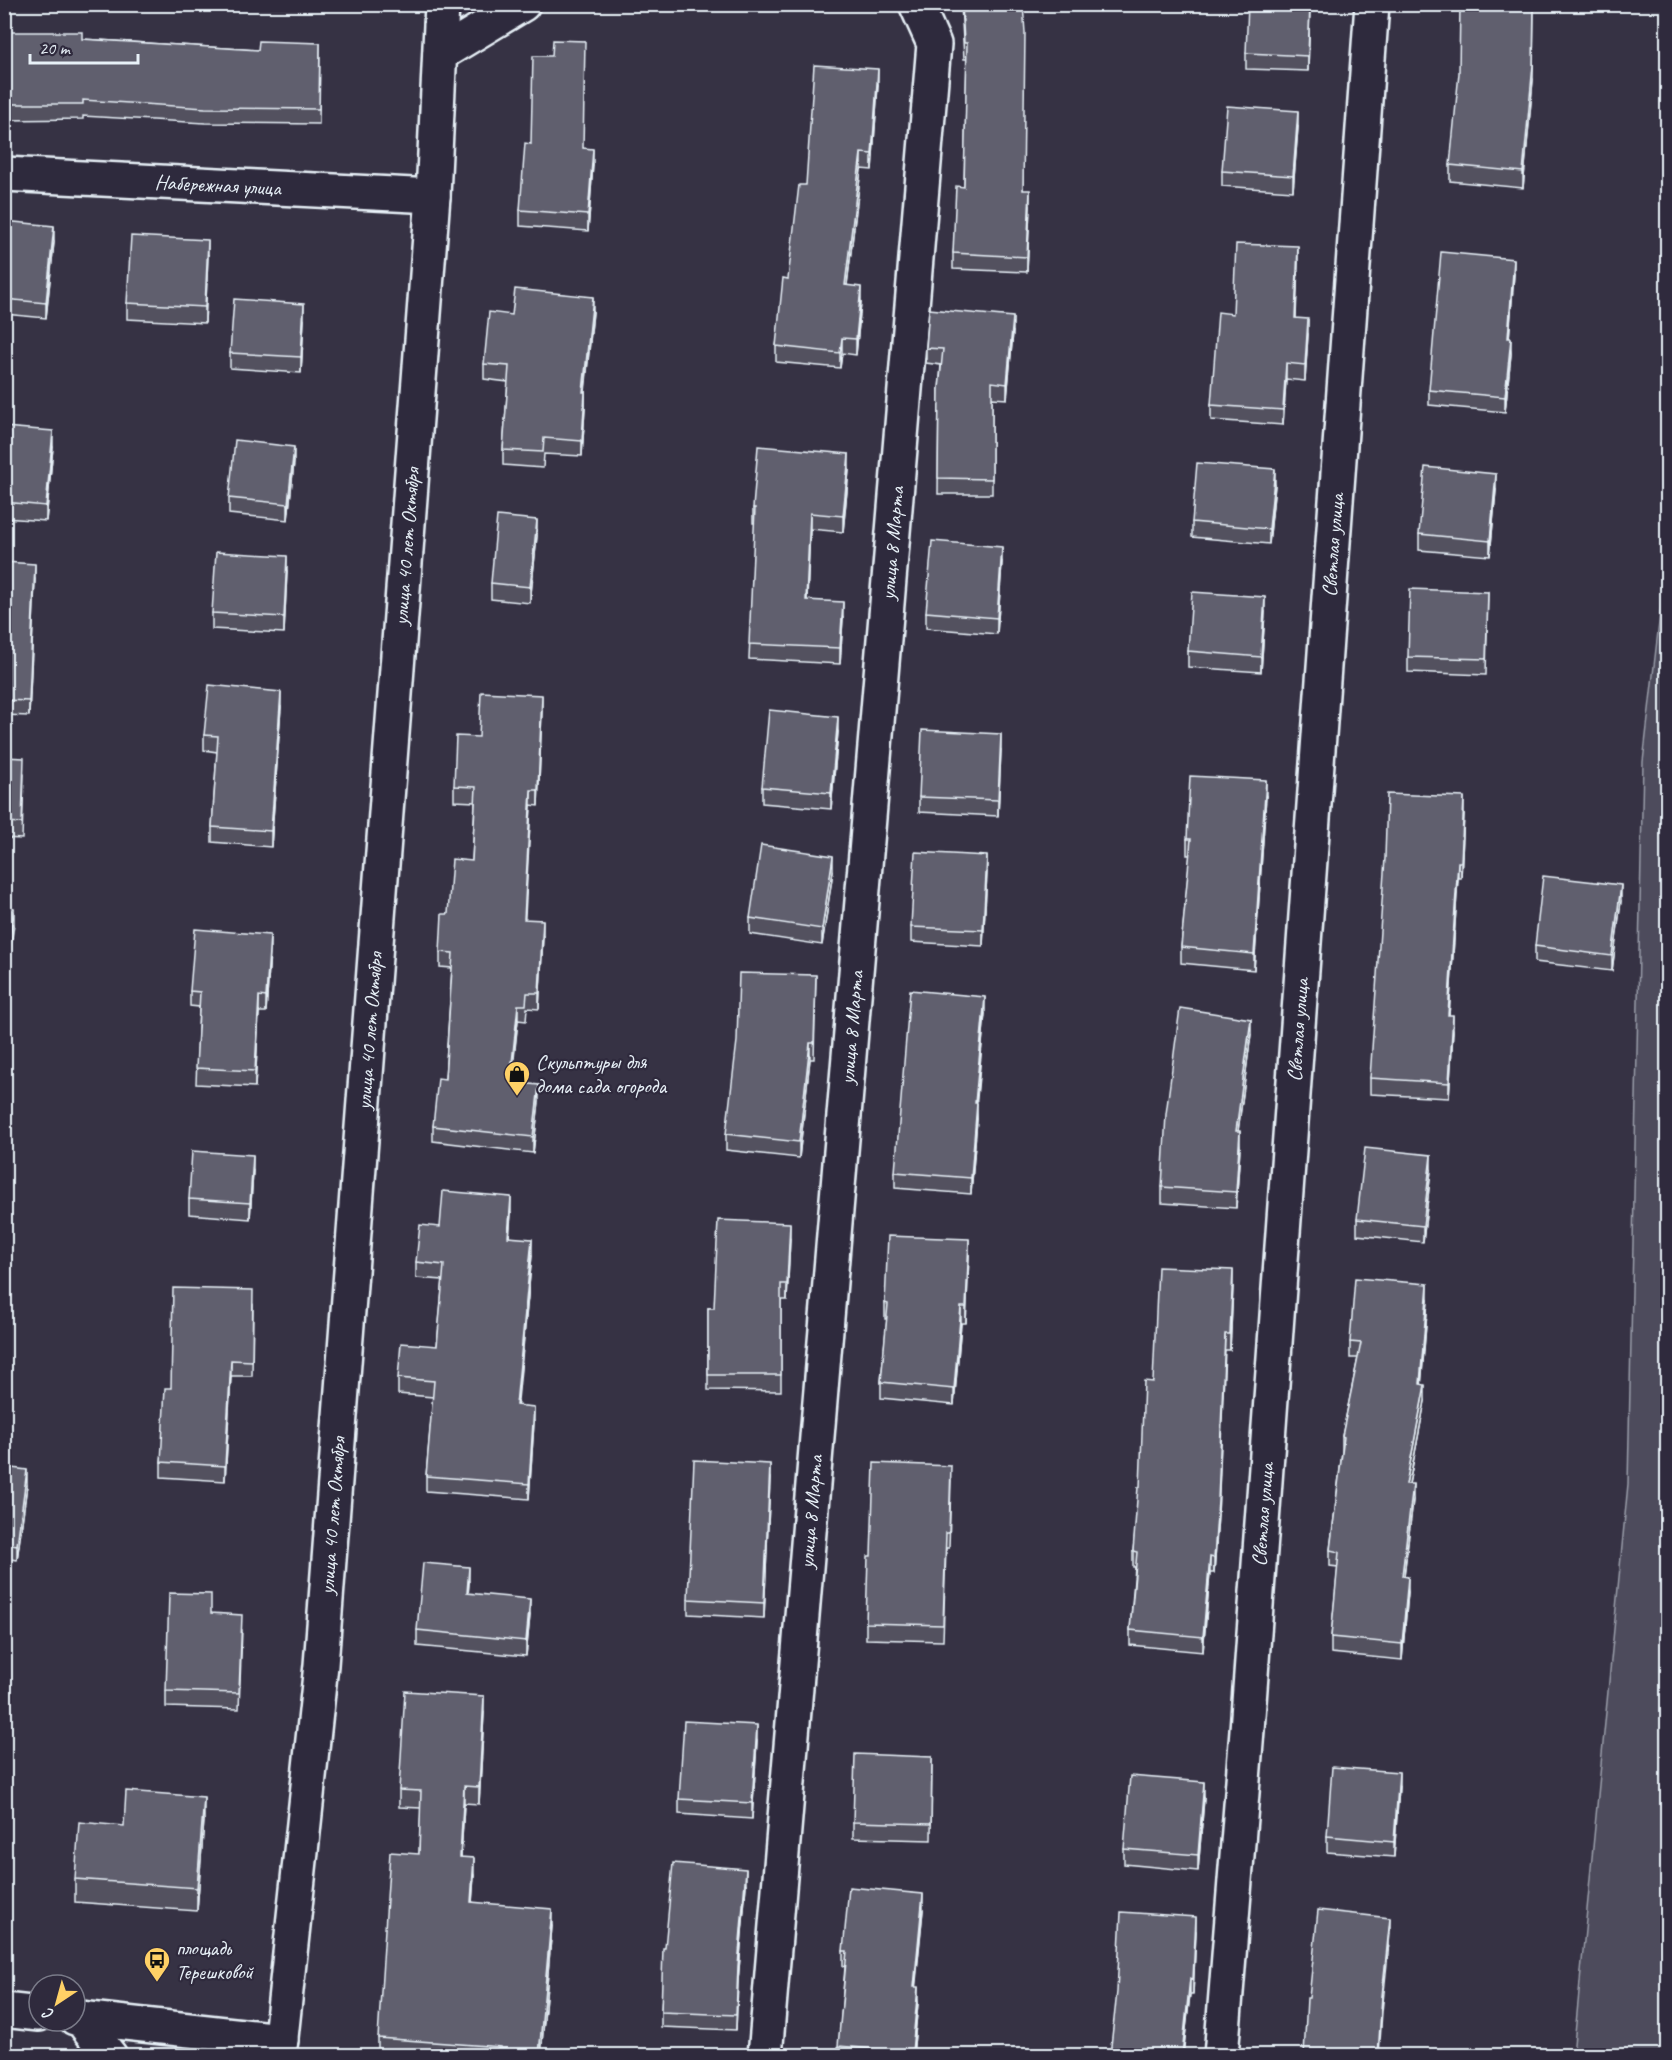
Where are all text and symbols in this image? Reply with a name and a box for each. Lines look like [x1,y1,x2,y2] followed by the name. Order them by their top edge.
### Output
[30,27,138,65] scale bar
[39,37,72,59] text: 20 m
[154,169,283,201] street label: Набережная улица
[387,465,425,628] street label: улица 40 лет Октября
[874,484,910,603] street label: улица 8 Марта
[1316,490,1350,598] street label: Светлая улица
[350,950,388,1113] street label: улица 40 лет Октября
[834,968,869,1087] street label: улица 8 Марта
[1281,975,1315,1082] street label: Светлая улица
[536,1049,668,1099] place label: Скульптуры для дома сада огорода
[502,1059,532,1097] shop icon: Скульптуры для дома сада огорода
[313,1434,351,1597] street label: улица 40 лет Октября
[793,1453,829,1572] street label: улица 8 Марта
[1246,1460,1279,1567] street label: Светлая улица
[176,1935,254,1985] place label: площадь Терешковой
[142,1945,172,1983] bus stop icon: площадь Терешковой
[27,1973,87,2033] north arrow
[38,2003,58,2025] text: С

